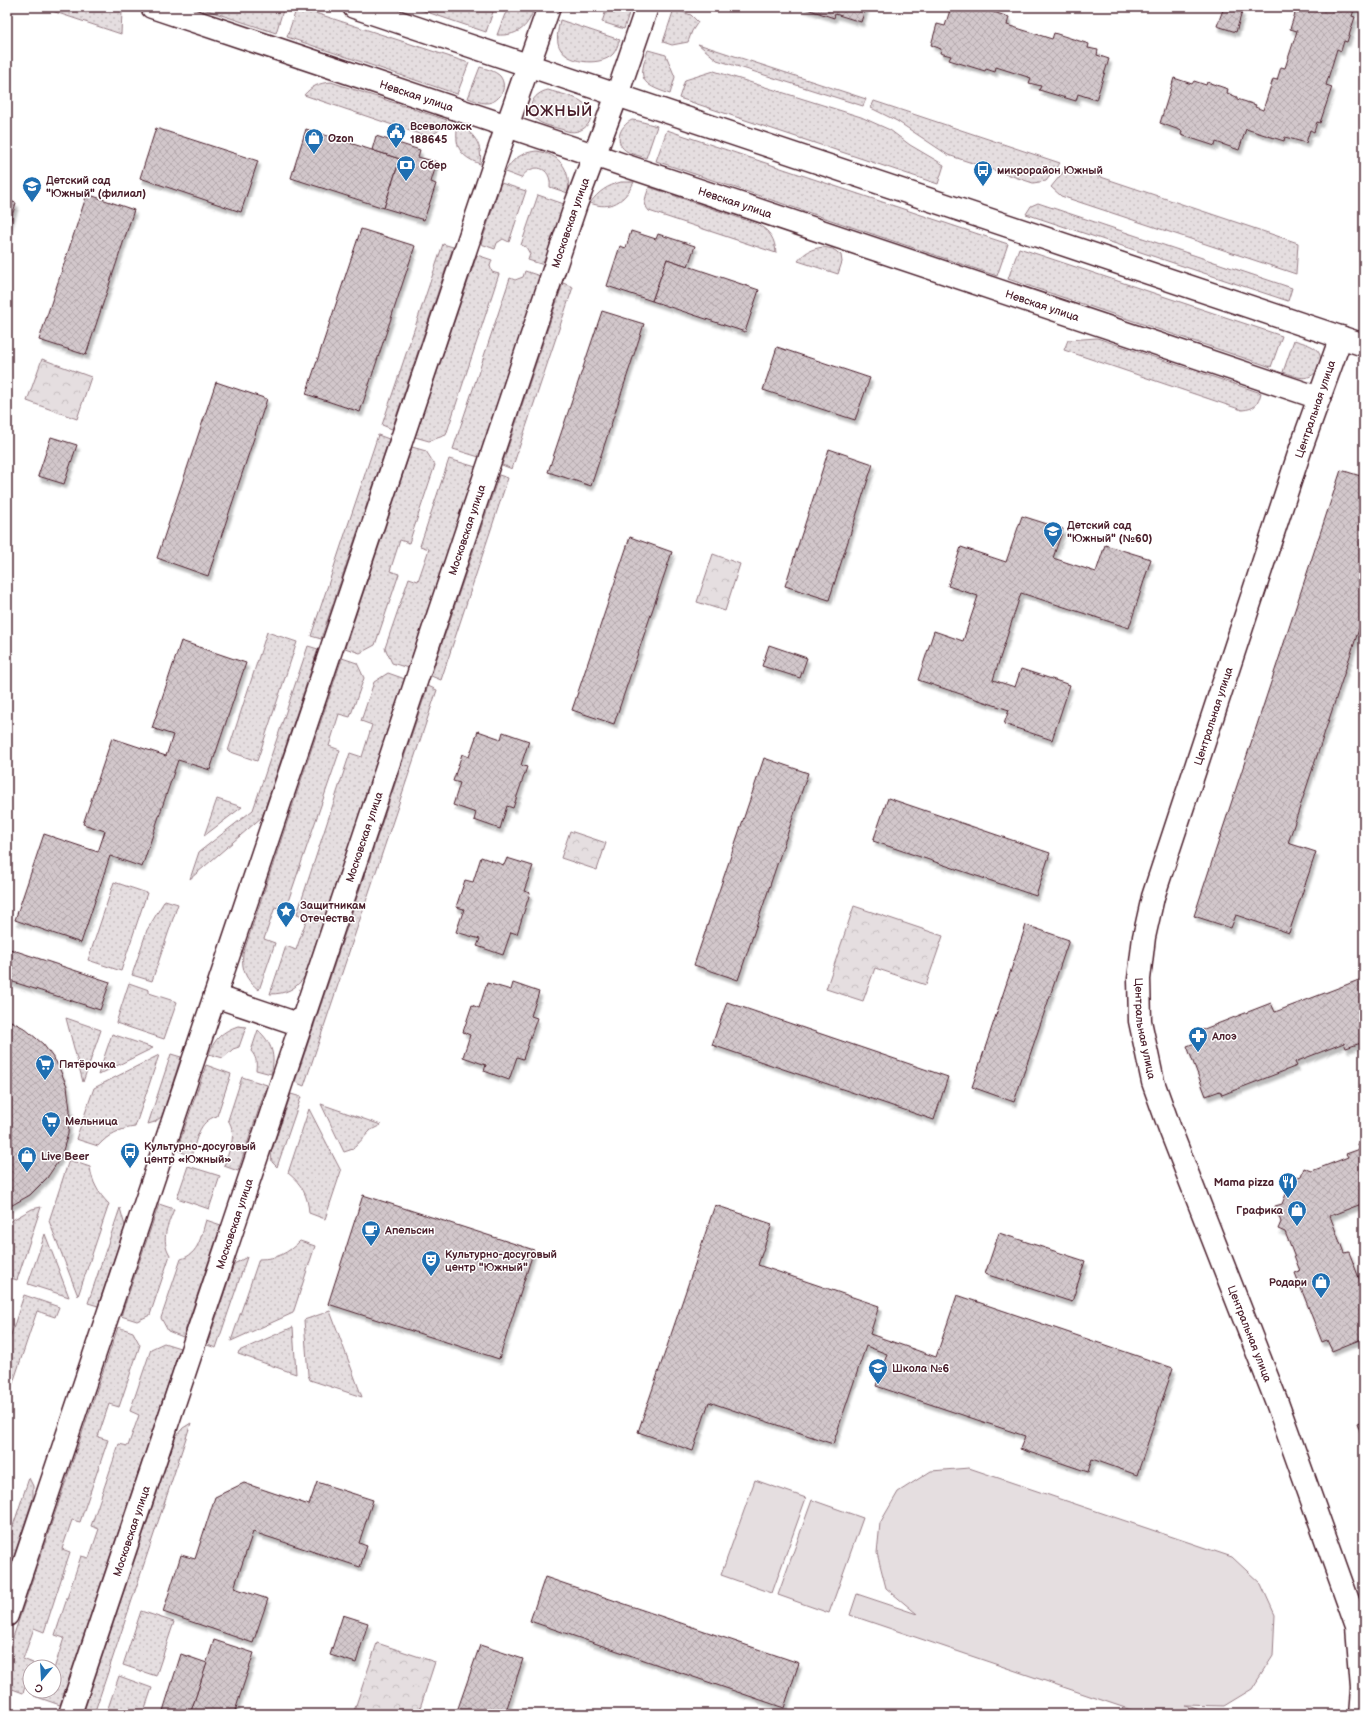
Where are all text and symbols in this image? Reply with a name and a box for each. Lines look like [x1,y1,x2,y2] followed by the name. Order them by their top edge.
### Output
[378,78,456,115] street label: Невская улица
[525,101,593,121] district label: ЮЖНЫЙ
[410,120,472,146] place label: Всеволожск 188645
[385,121,407,149] public building icon: Всеволожск 188645
[303,127,325,155] shop icon: Ozon
[328,132,354,145] place label: Ozon
[395,154,417,182] bank icon: Сбер
[420,159,447,172] place label: Сбер
[972,159,994,187] bus stop icon: микрорайон Южный
[997,164,1103,177] place label: микрорайон Южный
[46,174,146,200] place label: Детский сад "Южный" (филиал)
[21,175,43,203] school or university icon: Детский сад "Южный" (филиал)
[549,175,593,270] street label: Московская улица
[696,184,774,221] street label: Невская улица
[1004,287,1081,324] street label: Невская улица
[1293,358,1338,460] street label: Центральная улица
[446,482,489,577] street label: Московская улица
[1067,519,1153,545] place label: Детский сад "Южный" (№60)
[1042,520,1064,548] school or university icon: Детский сад "Южный" (№60)
[1191,665,1236,767] street label: Центральная улица
[343,790,386,884] street label: Московская улица
[300,899,366,925] place label: Защитникам Отечества
[275,900,297,928] place icon: Защитникам Отечества
[1132,977,1158,1081] street label: Центральная улица
[1187,1025,1209,1053] pharmacy icon: Алоэ
[1211,1030,1237,1043] place label: Алоэ
[34,1053,56,1081] supermarket icon: Пятёрочка
[59,1058,116,1071] place label: Пятёрочка
[40,1110,62,1138] supermarket icon: Мельница
[65,1115,118,1128] place label: Мельница
[144,1140,256,1166] place label: Культурно-досуговый центр «Южный»
[119,1141,141,1169] bus stop icon: Культурно-досуговый центр «Южный»
[16,1145,38,1173] shop icon: Live Beer
[41,1150,90,1163] place label: Live Beer
[1277,1171,1299,1199] restaurant icon: Mama pizza
[1214,1176,1274,1189] place label: Mama pizza
[214,1177,256,1271] street label: Московская улица
[1286,1199,1308,1227] shop icon: Графика
[1236,1204,1284,1217] place label: Графика
[360,1219,382,1247] cafe icon: Апельсин
[384,1224,434,1237] place label: Апельсин
[445,1248,557,1274] place label: Культурно-досуговый центр "Южный"
[420,1249,442,1277] theatre icon: Культурно-досуговый центр "Южный"
[1310,1271,1332,1299] shop icon: Родари
[1269,1276,1307,1289] place label: Родари
[1225,1284,1274,1384] street label: Центральная улица
[867,1357,889,1385] school or university icon: Школа №6
[892,1362,949,1375] place label: Школа №6
[111,1484,153,1578] street label: Московская улица
[22,1659,62,1699] north arrow
[33,1681,45,1695] text: С

